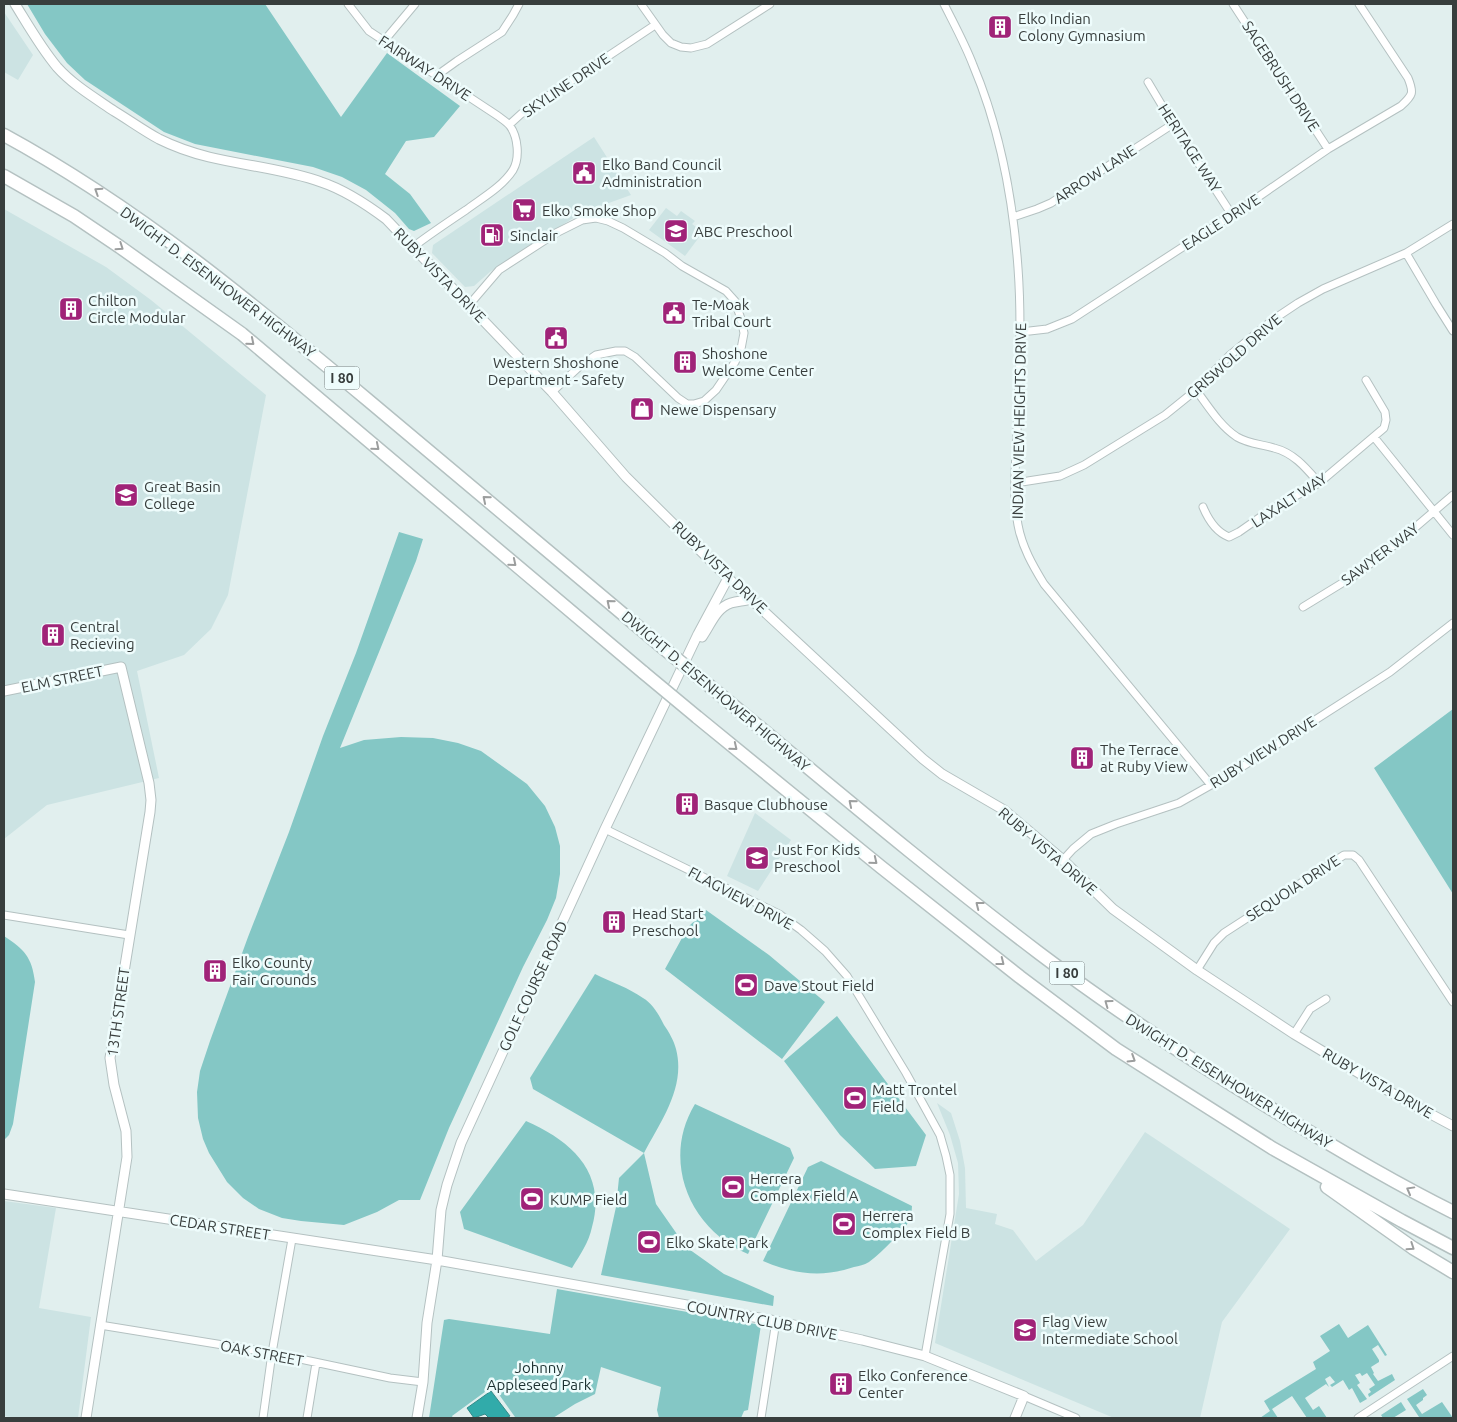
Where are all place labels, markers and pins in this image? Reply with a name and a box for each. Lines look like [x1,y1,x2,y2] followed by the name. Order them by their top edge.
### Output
[1018,10,1146,44] place label: Elko Indian Colony Gymnasium
[987,14,1013,40] building icon: Elko Indian Colony Gymnasium
[602,156,722,190] place label: Elko Band Council Administration
[571,160,597,186] public building icon: Elko Band Council Administration
[511,197,537,223] supermarket icon: Elko Smoke Shop
[542,202,656,219] place label: Elko Smoke Shop
[663,218,689,244] school or university icon: ABC Preschool
[479,222,505,248] fuel station icon: Sinclair
[694,223,792,240] place label: ABC Preschool
[510,227,558,244] place label: Sinclair
[88,292,186,326] place label: Chilton Circle Modular
[58,296,84,322] building icon: Chilton Circle Modular
[692,296,771,330] place label: Te-Moak Tribal Court
[661,300,687,326] public building icon: Te-Moak Tribal Court
[543,325,569,351] public building icon: Western Shoshone Department - Safety
[702,345,814,379] place label: Shoshone Welcome Center
[672,349,698,375] building icon: Shoshone Welcome Center
[488,354,624,388] place label: Western Shoshone Department - Safety
[629,396,655,422] shop icon: Newe Dispensary
[660,401,776,418] place label: Newe Dispensary
[144,478,221,512] place label: Great Basin College
[113,482,139,508] school or university icon: Great Basin College
[70,618,135,652] place label: Central Recieving
[40,622,66,648] building icon: Central Recieving
[1100,741,1188,775] place label: The Terrace at Ruby View
[1069,745,1095,771] building icon: The Terrace at Ruby View
[674,791,700,817] building icon: Basque Clubhouse
[704,796,828,813] place label: Basque Clubhouse
[774,841,860,875] place label: Just For Kids Preschool
[744,845,770,871] school or university icon: Just For Kids Preschool
[632,905,704,939] place label: Head Start Preschool
[601,909,627,935] building icon: Head Start Preschool
[232,954,317,988] place label: Elko County Fair Grounds
[202,958,228,984] building icon: Elko County Fair Grounds
[733,972,759,998] sports icon: Dave Stout Field
[764,977,874,994] place label: Dave Stout Field
[872,1081,957,1115] place label: Matt Trontel Field
[842,1085,868,1111] sports icon: Matt Trontel Field
[750,1170,859,1204] place label: Herrera Complex Field A
[720,1174,746,1200] sports icon: Herrera Complex Field A
[519,1186,545,1212] sports icon: KUMP Field
[550,1191,627,1208] place label: KUMP Field
[862,1207,970,1241] place label: Herrera Complex Field B
[831,1211,857,1237] sports icon: Herrera Complex Field B
[636,1229,662,1255] sports icon: Elko Skate Park
[666,1234,769,1251] place label: Elko Skate Park
[1042,1313,1178,1347] place label: Flag View Intermediate School
[1012,1317,1038,1343] school or university icon: Flag View Intermediate School
[858,1367,968,1401] place label: Elko Conference Center
[828,1371,854,1397] building icon: Elko Conference Center

